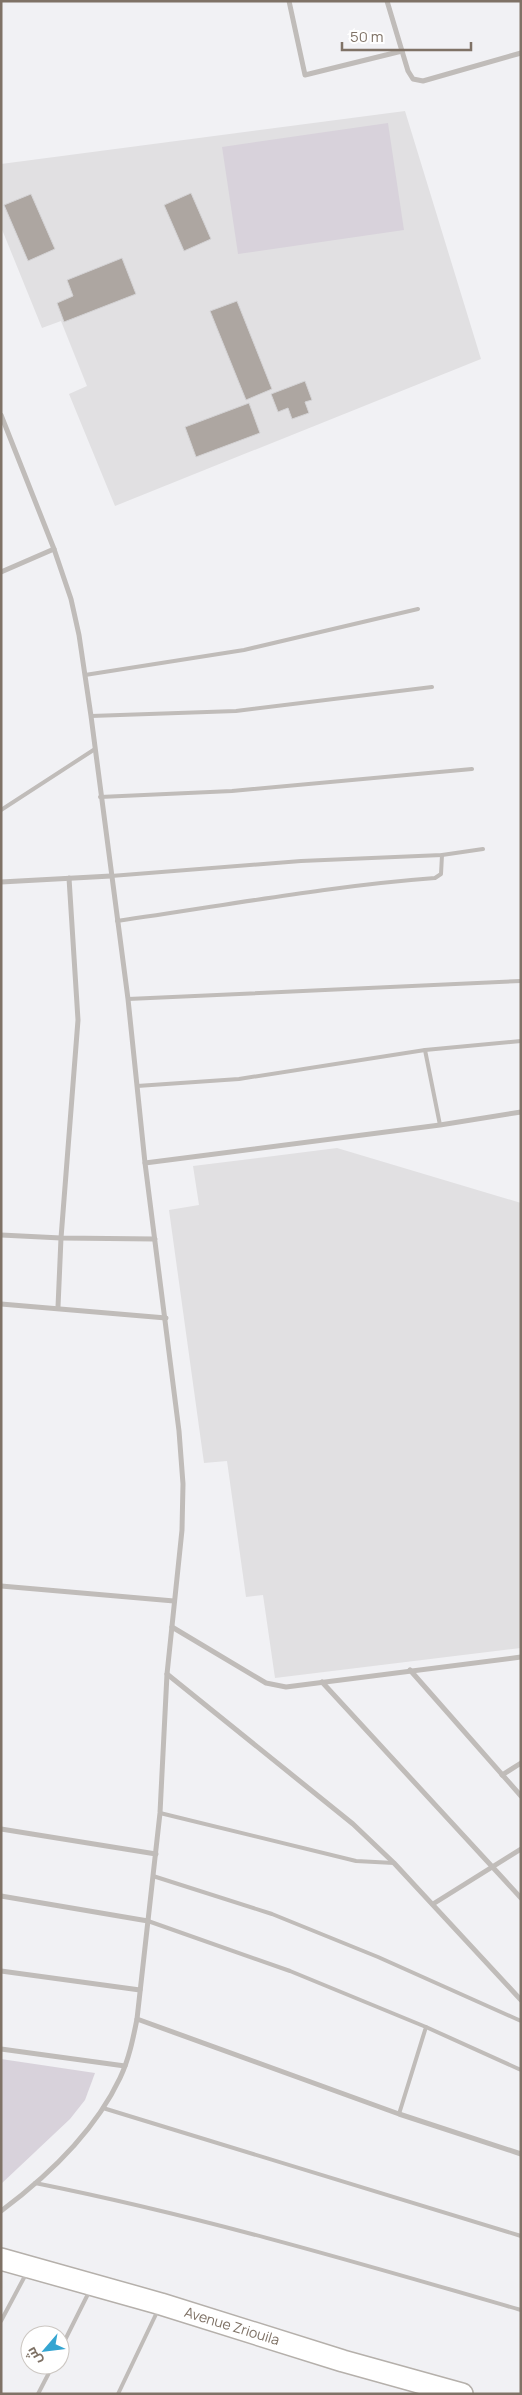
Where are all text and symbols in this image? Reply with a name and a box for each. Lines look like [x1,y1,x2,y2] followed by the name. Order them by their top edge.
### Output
[342,20,471,52] scale bar
[350,26,384,47] text: 50 m
[182,2302,282,2349] street label: Avenue Zriouila
[20,2325,70,2375] north arrow
[20,2344,46,2369] text: ش

